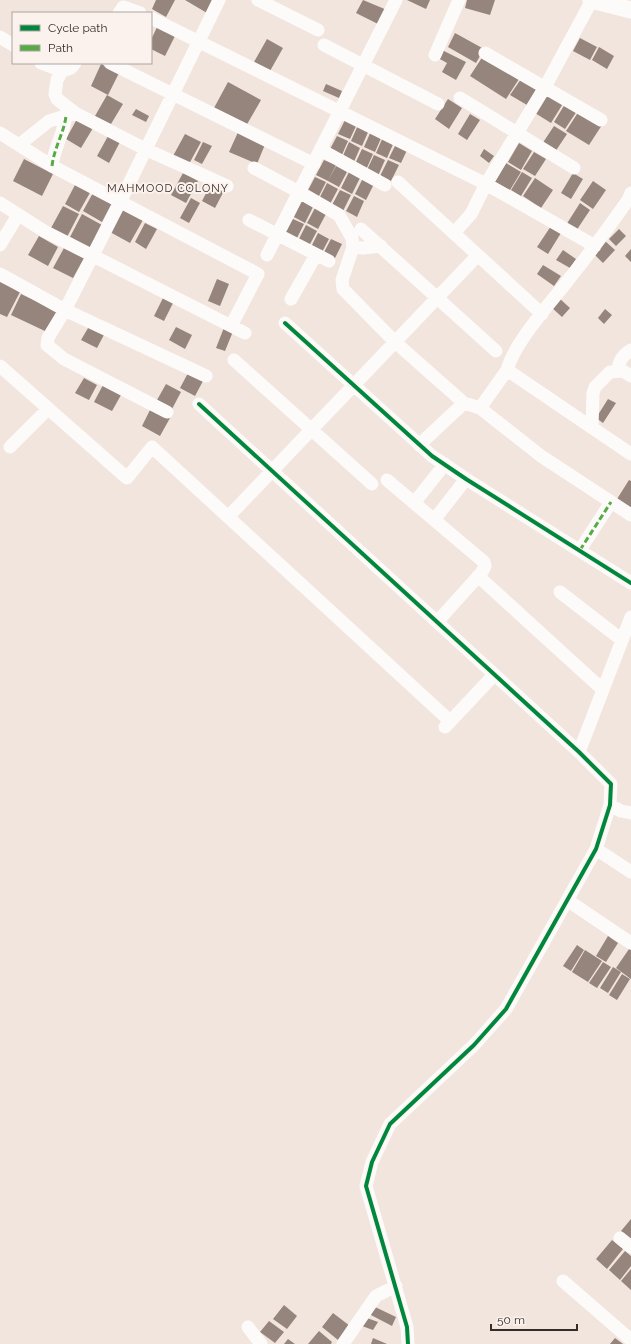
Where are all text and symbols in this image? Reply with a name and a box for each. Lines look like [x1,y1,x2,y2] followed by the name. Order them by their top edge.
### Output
[12,12,152,64] legend
[48,21,107,35] text: Cycle path
[48,41,73,55] text: Path
[107,182,229,195] district label: MAHMOOD COLONY
[491,1306,577,1332] scale bar
[497,1313,525,1327] text: 50 m

